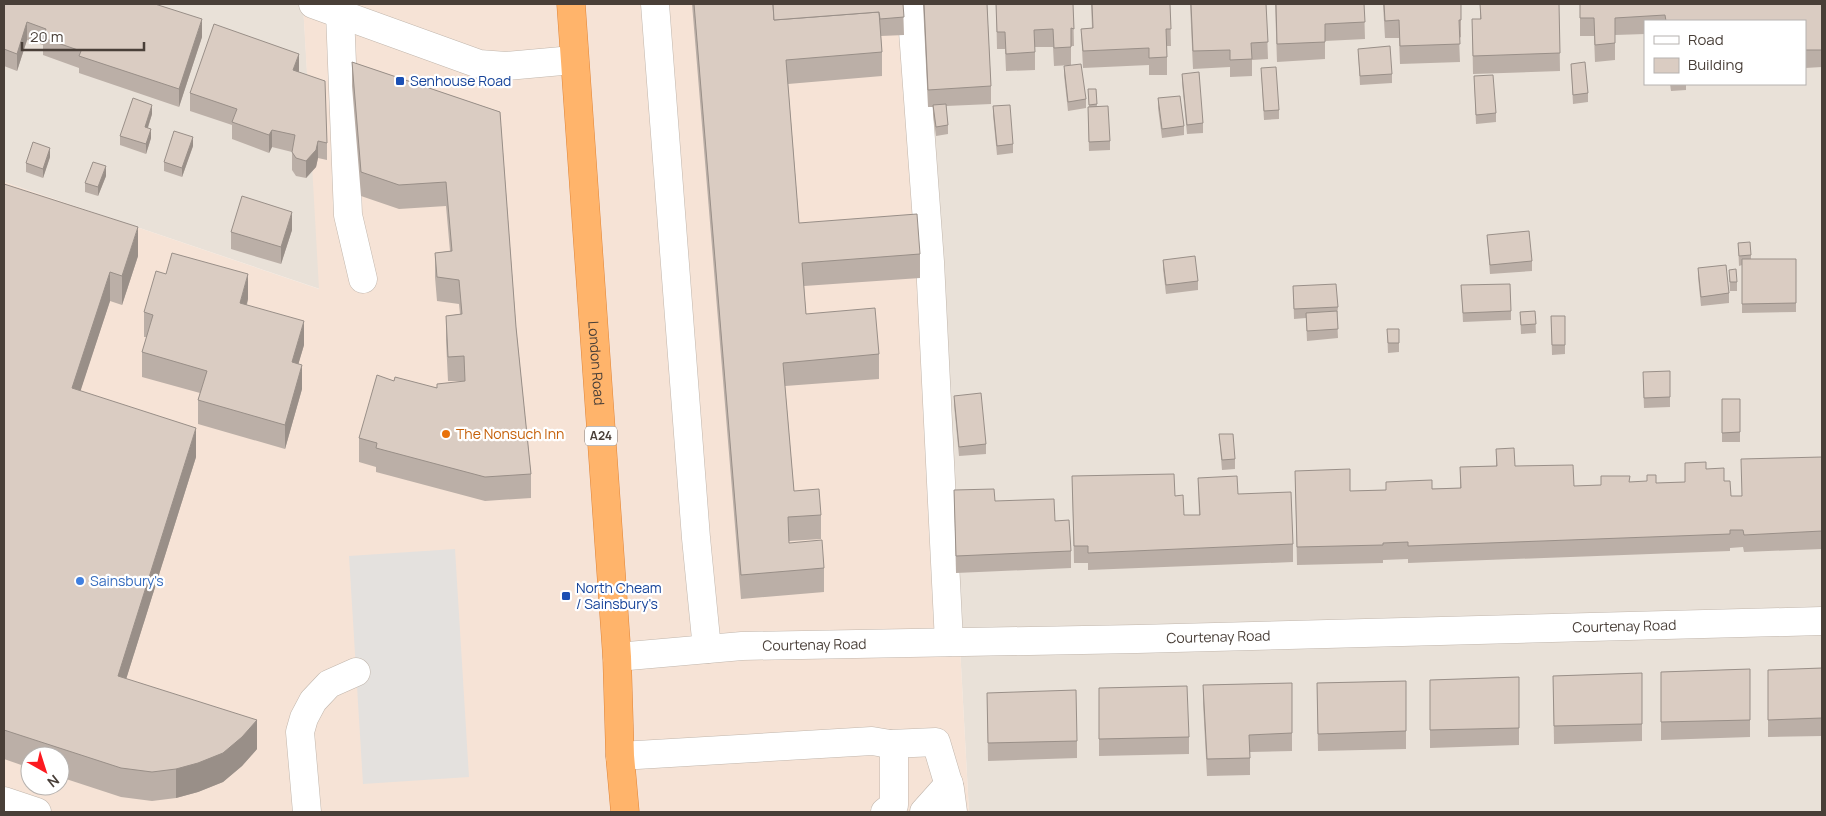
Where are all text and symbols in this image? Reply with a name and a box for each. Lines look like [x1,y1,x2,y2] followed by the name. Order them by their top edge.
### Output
[22,20,145,52] scale bar
[1644,20,1806,85] legend
[30,26,63,47] text: 20 m
[1688,29,1724,50] text: Road
[1688,54,1743,75] text: Building
[410,71,511,90] place label: Senhouse Road
[394,75,406,87] marker: Senhouse Road
[584,320,609,406] street label: London Road
[456,424,564,443] place label: The Nonsuch Inn
[585,426,617,446] road number: A24
[440,428,452,440] marker: The Nonsuch Inn
[90,571,164,590] place label: Sainsbury's
[74,575,86,587] marker: Sainsbury's
[576,578,662,613] place label: North Cheam / Sainsbury's
[560,590,572,602] marker: North Cheam / Sainsbury's
[1572,615,1677,637] street label: Courtenay Road
[1166,625,1271,647] street label: Courtenay Road
[762,634,867,655] street label: Courtenay Road
[20,746,70,796] north arrow
[44,771,63,792] text: N

